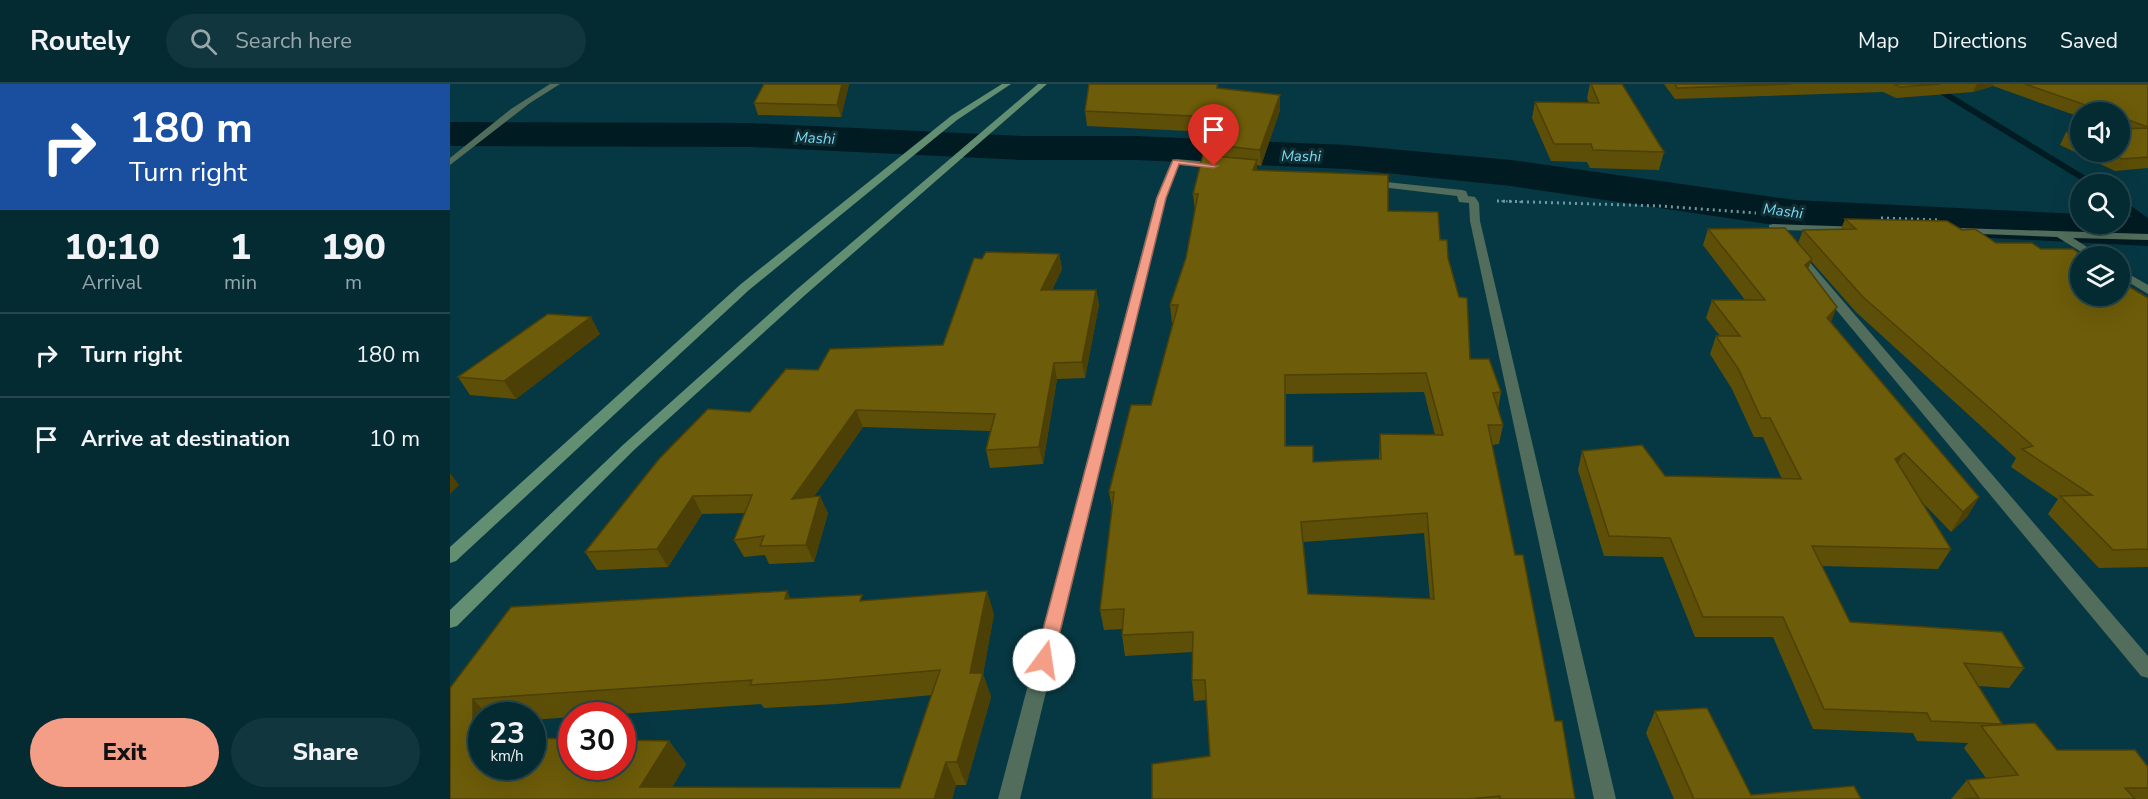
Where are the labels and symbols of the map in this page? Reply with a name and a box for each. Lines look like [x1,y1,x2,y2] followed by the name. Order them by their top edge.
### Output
[1188,104,1239,166] pin
[795,127,836,149] water label: Mashi
[1281,146,1322,166] water label: Mashi
[1762,199,1805,223] water label: Mashi
[1012,628,1076,692] position arrow
[558,702,636,780] speed limit sign: 30

